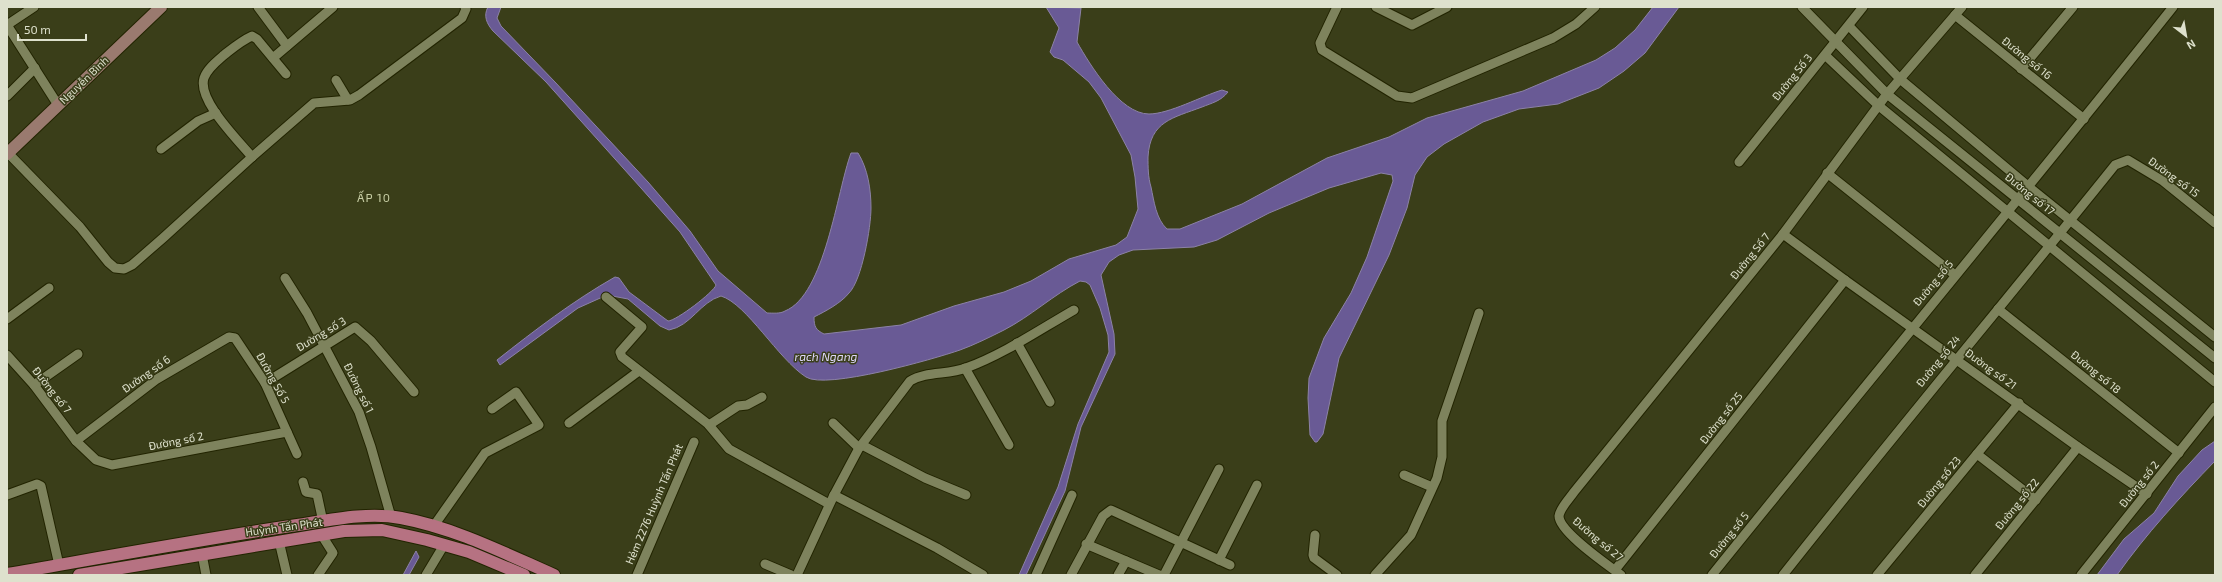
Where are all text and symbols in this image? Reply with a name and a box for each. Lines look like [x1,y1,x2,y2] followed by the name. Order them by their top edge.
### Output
[18,16,86,42] scale bar
[2166,16,2206,56] north arrow
[24,22,51,36] text: 50 m
[2000,34,2055,82] street label: Đường số 16
[2185,37,2198,53] text: N
[1769,51,1814,103] street label: Đường Số 3
[56,53,111,106] street label: Nguyễn Bình
[2146,154,2202,200] street label: Đường số 15
[2003,170,2058,218] street label: Đường số 17
[357,190,391,204] district label: ẤP 10
[1727,230,1772,281] street label: Đường Số 7
[1910,257,1955,308] street label: Đường số 5
[294,314,348,353] street label: Đường số 3
[1913,332,1962,389] street label: Đường số 24
[1963,346,2019,392] street label: Đường số 21
[2069,347,2124,396] street label: Đường số 18
[794,349,858,364] water label: rạch Ngang
[254,350,293,406] street label: Đường Số 5
[119,352,172,395] street label: Đường số 6
[342,361,377,415] street label: Đường số 1
[30,364,75,416] street label: Đường số 7
[1697,389,1745,446] street label: Đường số 25
[147,429,205,452] street label: Đường số 2
[622,441,685,566] street label: Hẻm 2276 Huỳnh Tấn Phát
[1914,454,1963,510] street label: Đường số 23
[2116,458,2161,509] street label: Đường số 2
[1992,476,2041,532] street label: Đường số 22
[1706,509,1751,560] street label: Đường số 5
[1571,514,1626,564] street label: Đường số 27
[245,515,323,538] street label: Huỳnh Tấn Phát

